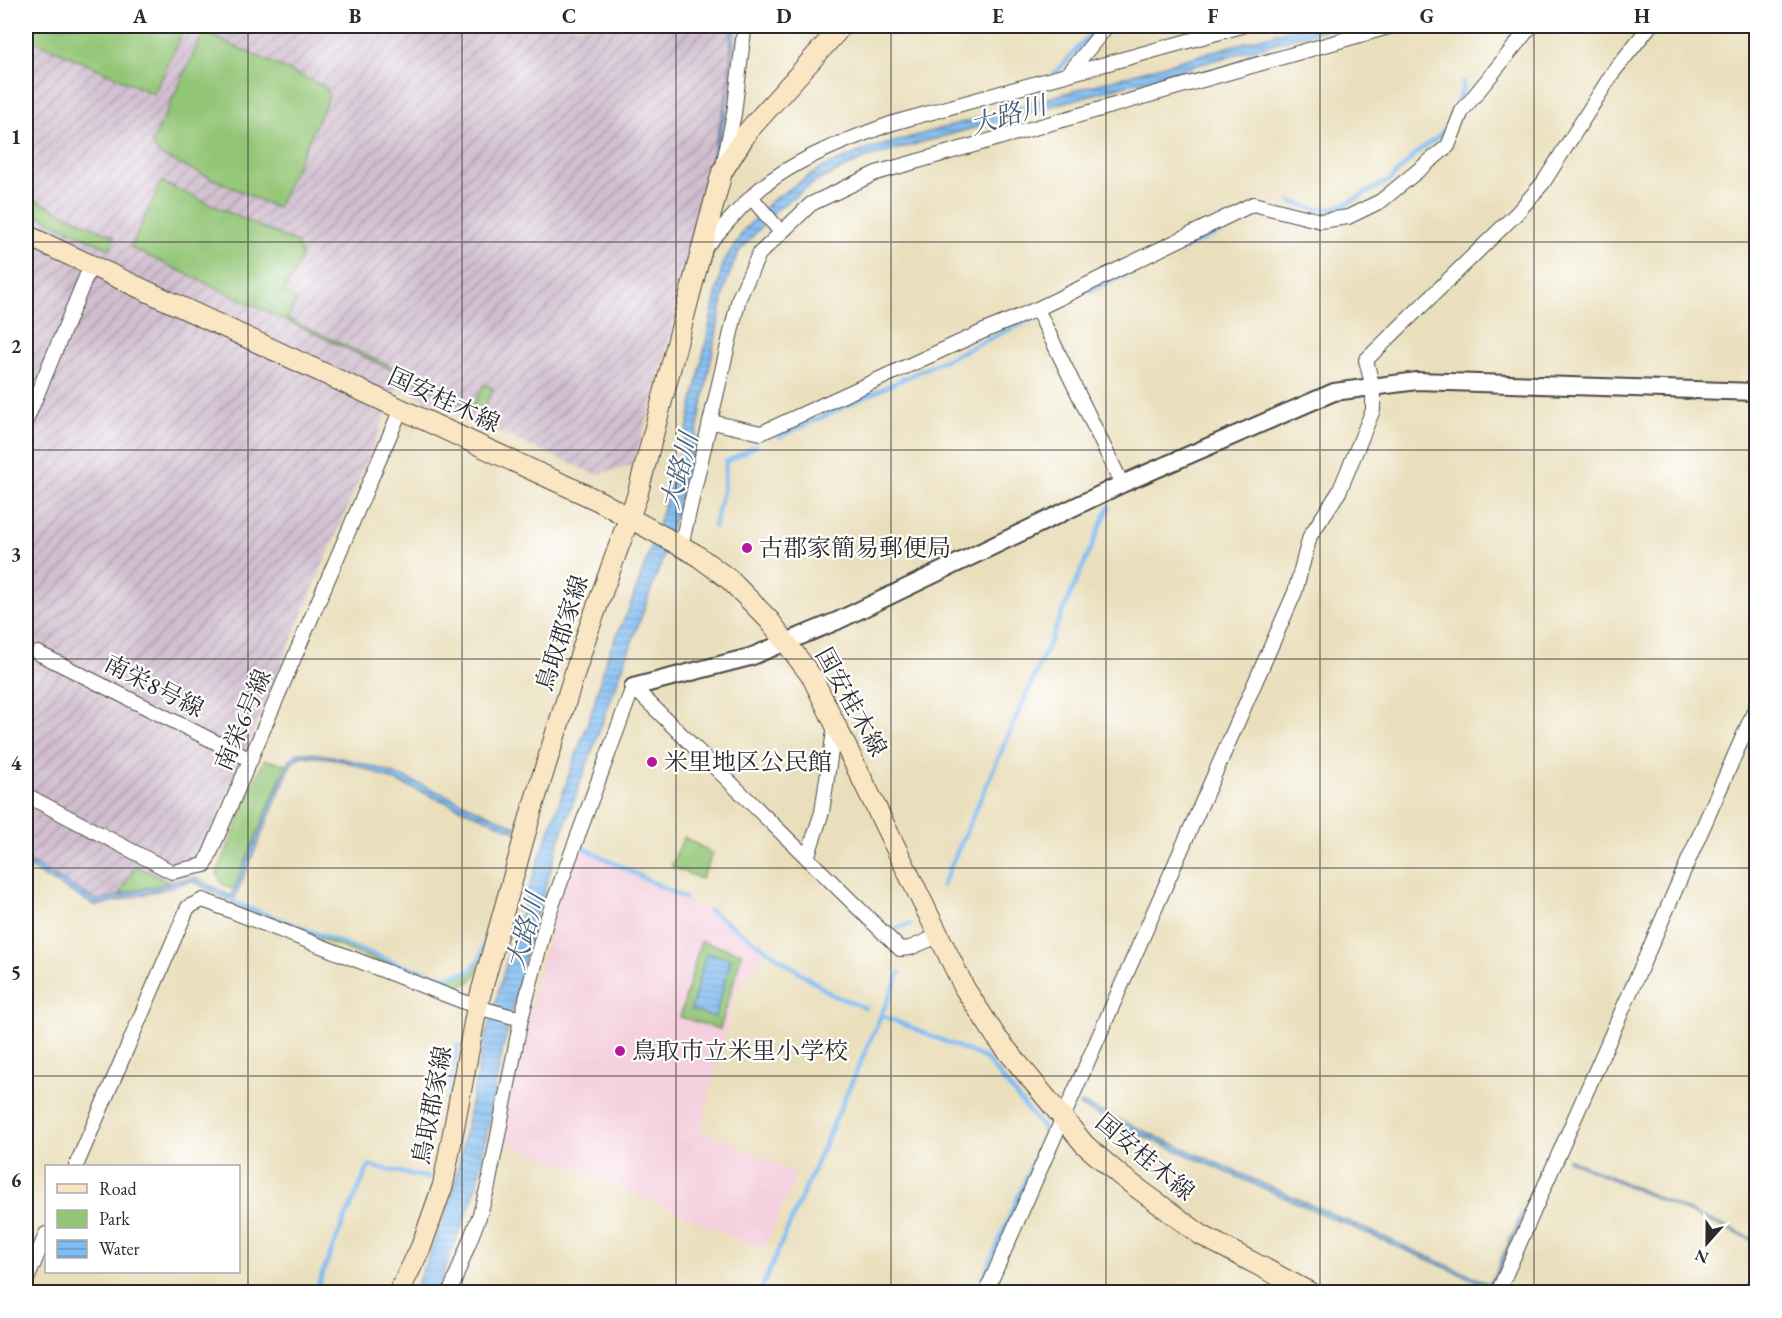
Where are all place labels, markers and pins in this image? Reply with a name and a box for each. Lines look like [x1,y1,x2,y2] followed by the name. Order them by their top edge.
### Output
[759,532,951,563] place label: 古郡家簡易郵便局
[740,541,754,555] marker: 古郡家簡易郵便局
[664,746,832,777] place label: 米里地区公民館
[645,755,659,769] marker: 米里地区公民館
[632,1035,848,1066] place label: 鳥取市立米里小学校
[613,1044,627,1058] marker: 鳥取市立米里小学校

